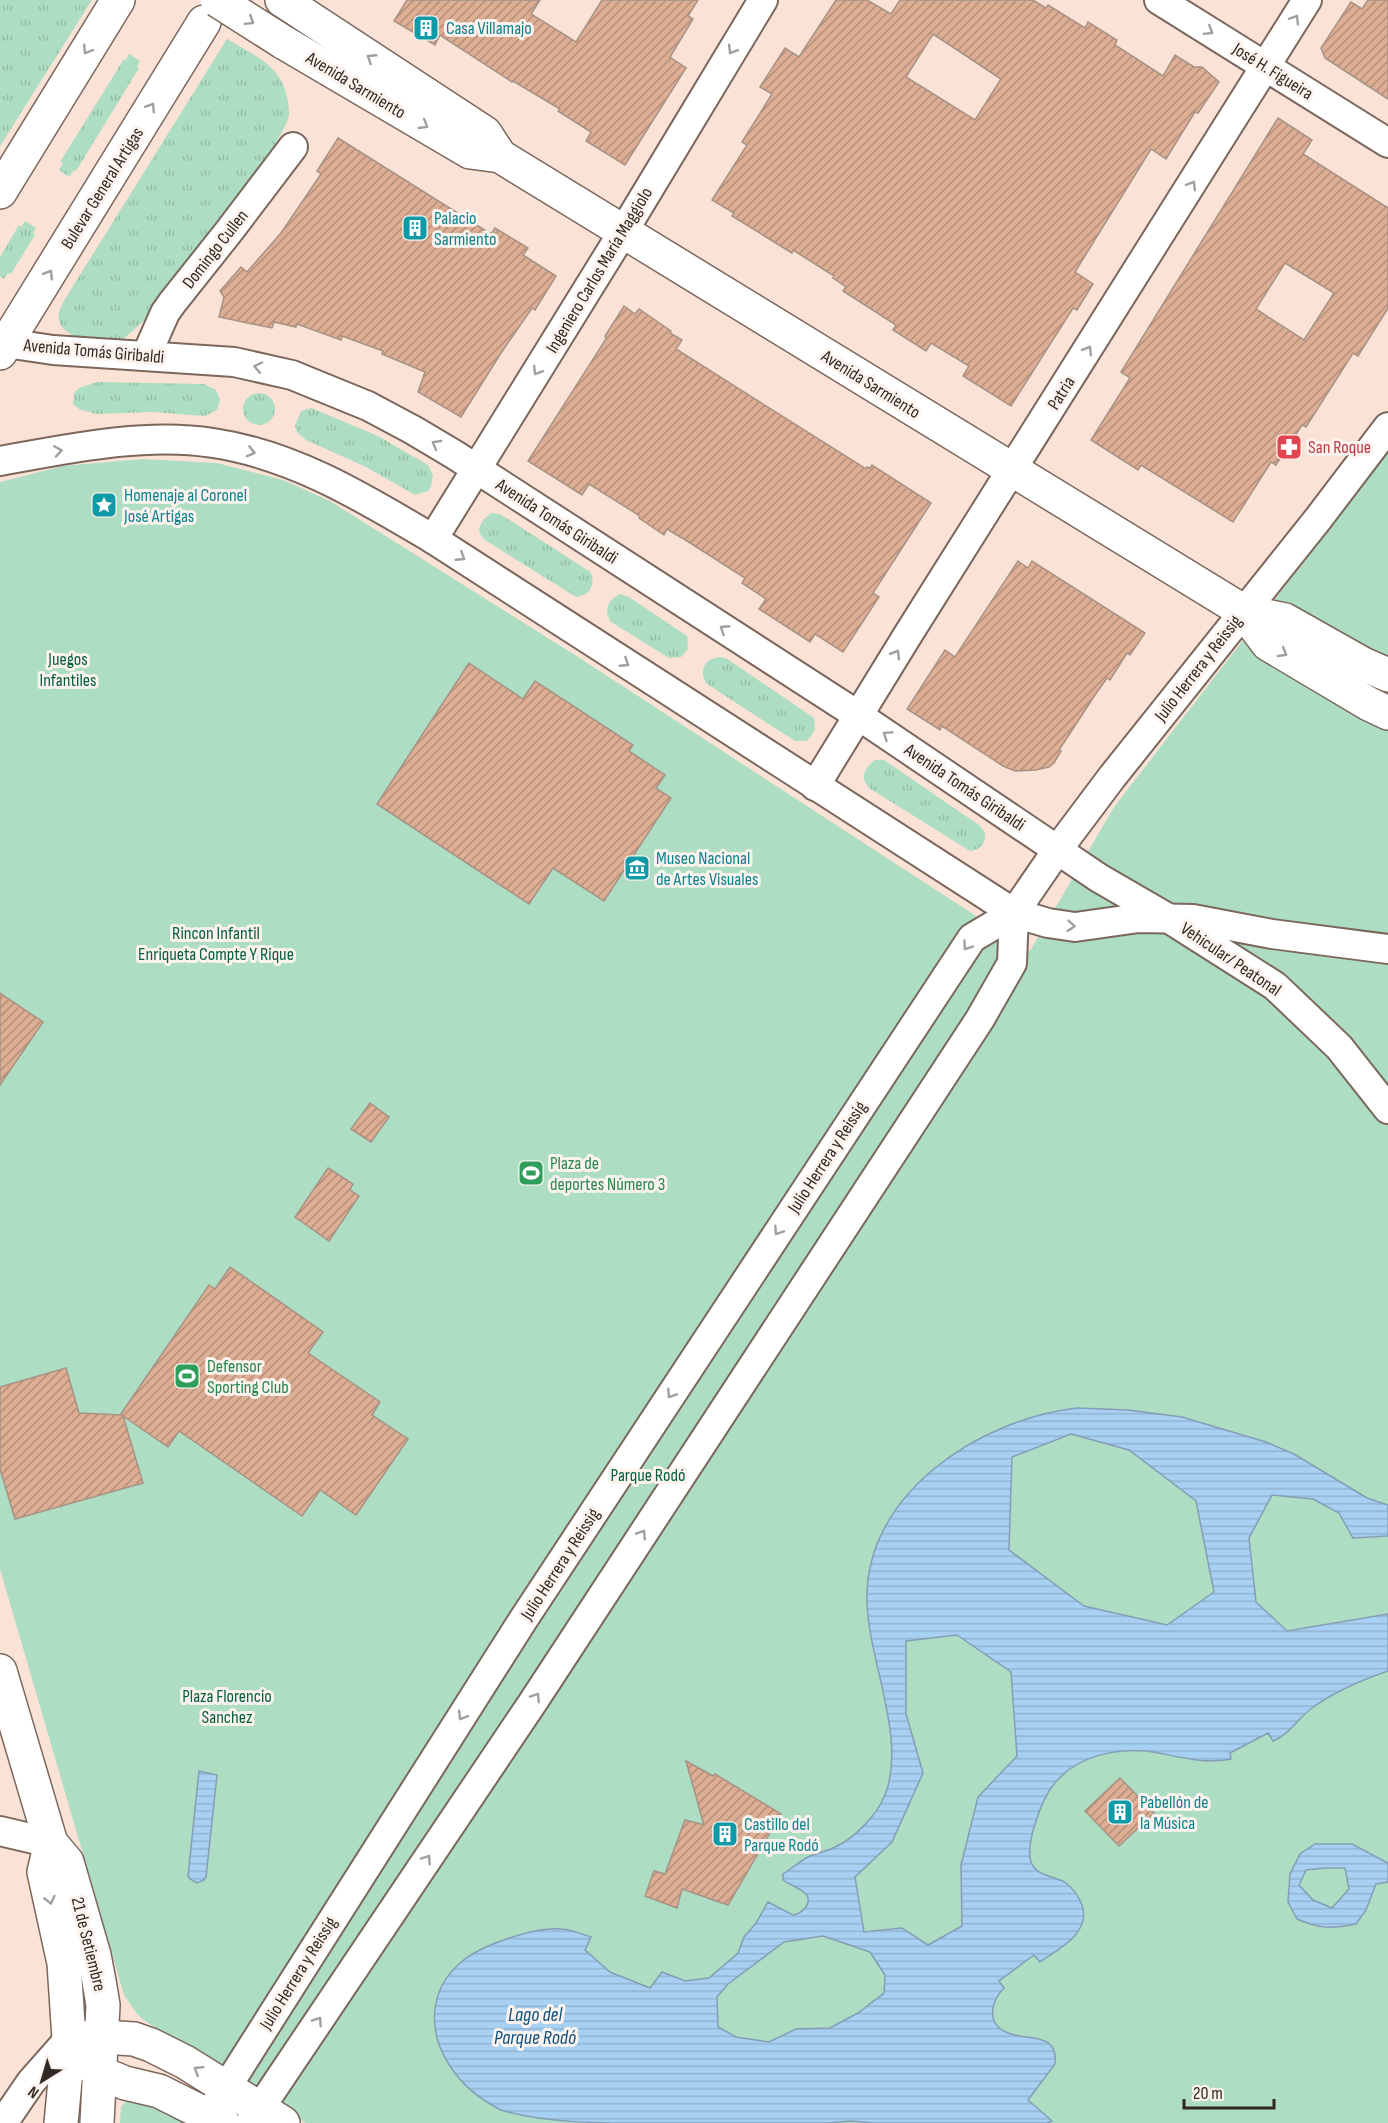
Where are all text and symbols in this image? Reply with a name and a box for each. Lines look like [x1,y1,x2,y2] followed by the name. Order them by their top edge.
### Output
[411,13,441,43] building icon: Casa Villamajo
[243,14,254,25] one-way arrow
[1288,15,1300,25] one-way arrow
[446,18,532,39] place label: Casa Villamajo
[1202,23,1213,34] one-way arrow
[1228,38,1317,104] street label: José H. Figueira
[83,44,95,54] one-way arrow
[728,44,740,54] one-way arrow
[301,47,409,123] street label: Avenida Sarmiento
[367,54,378,65] one-way arrow
[144,103,155,114] one-way arrow
[418,117,428,129] one-way arrow
[57,124,148,253] street label: Bulevar General Artigas
[1185,180,1196,191] one-way arrow
[542,184,657,357] street label: Ingeniero Carlos María Maggiolo
[178,206,253,293] street label: Domingo Cullen
[434,208,497,250] place label: Palacio Sarmiento
[400,213,430,243] building icon: Palacio Sarmiento
[42,270,54,280] one-way arrow
[22,335,165,368] street label: Avenida Tomás Giribaldi
[817,345,924,423] street label: Avenida Sarmiento
[1081,345,1092,356] one-way arrow
[253,361,263,374] one-way arrow
[533,365,545,375] one-way arrow
[1043,373,1080,414] street label: Patria
[1274,432,1304,462] pharmacy icon: San Roque
[1308,437,1371,458] place label: San Roque
[432,440,442,451] one-way arrow
[246,444,256,457] one-way arrow
[53,445,62,457] one-way arrow
[491,474,621,569] street label: Avenida Tomás Giribaldi
[123,485,247,527] place label: Homenaje al Coronel José Artigas
[89,490,119,520] place icon: Homenaje al Coronel José Artigas
[455,550,466,561] one-way arrow
[1150,611,1246,726] street label: Julio Herrera y Reissig
[720,625,731,636] one-way arrow
[1277,645,1287,657] one-way arrow
[40,649,97,691] park label: Juegos Infantiles
[889,650,901,660] one-way arrow
[619,656,630,667] one-way arrow
[883,731,894,742] one-way arrow
[900,739,1029,835] street label: Avenida Tomás Giribaldi
[656,848,758,890] place label: Museo Nacional de Artes Visuales
[622,853,652,883] museum icon: Museo Nacional de Artes Visuales
[1176,918,1285,1001] street label: Vehicular/ Peatonal
[1067,919,1076,932] one-way arrow
[138,923,294,965] park label: Rincon Infantil Enriqueta Compte Y Rique
[963,940,974,951] one-way arrow
[783,1098,871,1218] street label: Julio Herrera y Reissig
[550,1153,665,1195] place label: Plaza de deportes Número 3
[516,1158,546,1188] sports icon: Plaza de deportes Número 3
[774,1224,785,1235] one-way arrow
[207,1356,289,1398] place label: Defensor Sporting Club
[172,1361,202,1391] sports icon: Defensor Sporting Club
[668,1388,679,1399] one-way arrow
[611,1465,685,1486] park label: Parque Rodó
[516,1505,604,1625] street label: Julio Herrera y Reissig
[635,1530,647,1540] one-way arrow
[182,1686,272,1728] park label: Plaza Florencio Sanchez
[529,1693,540,1704] one-way arrow
[457,1710,469,1720] one-way arrow
[1140,1792,1208,1834] place label: Pabellón de la Música
[1105,1797,1135,1827] building icon: Pabellón de la Música
[744,1814,819,1856] place label: Castillo del Parque Rodó
[710,1819,740,1849] building icon: Castillo del Parque Rodó
[420,1855,431,1866] one-way arrow
[43,1895,56,1905] one-way arrow
[67,1895,110,1993] street label: 21 de Setiembre
[255,1913,341,2034] street label: Julio Herrera y Reissig
[494,2003,576,2050] water label: Lago del Parque Rodó
[311,2016,322,2027] one-way arrow
[12,2051,72,2111] north arrow
[194,2065,204,2077] one-way arrow
[1184,2072,1274,2110] scale bar
[25,2082,43,2102] text: N
[1193,2083,1223,2104] text: 20 m

